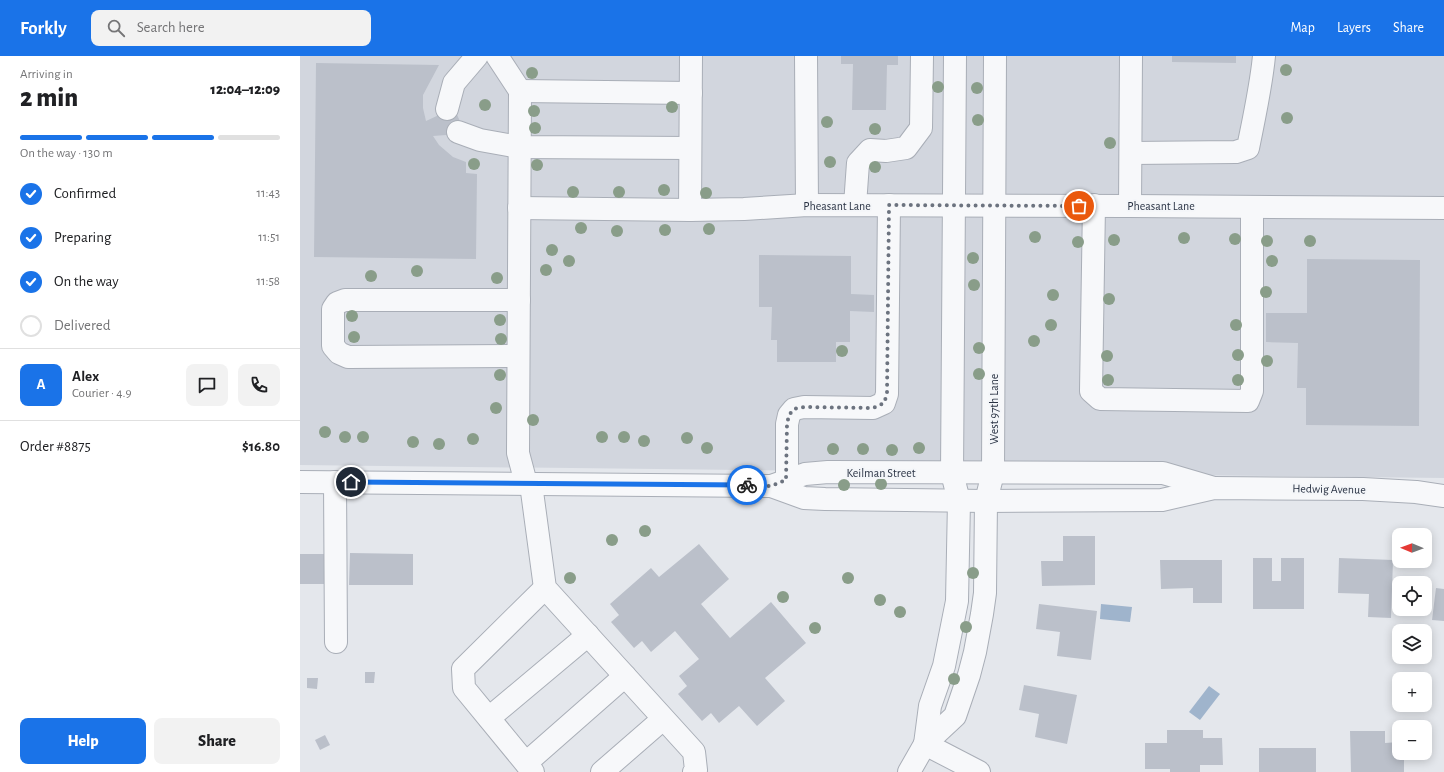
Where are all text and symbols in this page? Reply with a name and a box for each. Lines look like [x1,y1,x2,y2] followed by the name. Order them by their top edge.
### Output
[91,10,371,46] search box
[105,17,127,39] icon: search
[20,19,67,38] text: Forkly
[137,20,205,35] text: Search here
[1290,21,1315,35] text: Map
[1337,21,1371,35] text: Layers
[1393,21,1424,35] text: Share
[20,68,73,81] text: Arriving in
[210,82,280,97] text: 12:04–12:09
[20,85,78,111] text: 2 min
[20,147,113,160] text: On the way · 130 m
[20,183,42,205] icon: check
[54,186,116,201] text: Confirmed
[256,187,280,200] text: 11:43
[1062,189,1096,223] pin
[1068,195,1090,217] icon: bag
[803,200,871,212] street label: Pheasant Lane
[1127,200,1195,212] street label: Pheasant Lane
[20,227,42,249] icon: check
[54,230,111,245] text: Preparing
[258,231,280,244] text: 11:51
[20,271,42,293] icon: check
[54,274,119,289] text: On the way
[256,275,280,288] text: 11:58
[54,318,111,333] text: Delivered
[186,364,228,406] button: chat
[238,364,280,406] button: phone
[72,369,99,384] text: Alex
[988,374,1000,444] street label: West 97th Lane
[36,377,46,392] text: A
[72,387,132,400] text: Courier · 4.9
[20,439,91,454] text: Order #8875
[242,439,280,454] text: $16.80
[334,465,368,499] pin
[727,465,767,505] courier
[846,467,916,479] street label: Keilman Street
[340,471,362,493] icon: home
[736,474,758,496] icon: bike
[1292,482,1366,496] street label: Hedwig Avenue
[1392,528,1432,568] north arrow
[1392,528,1432,760] map controls
[1392,576,1432,616] button: locate
[1392,624,1432,664] button: layers
[1392,672,1432,712] button: +
[20,718,146,764] button: Help
[154,718,280,764] button: Share
[1392,720,1432,760] button: −

